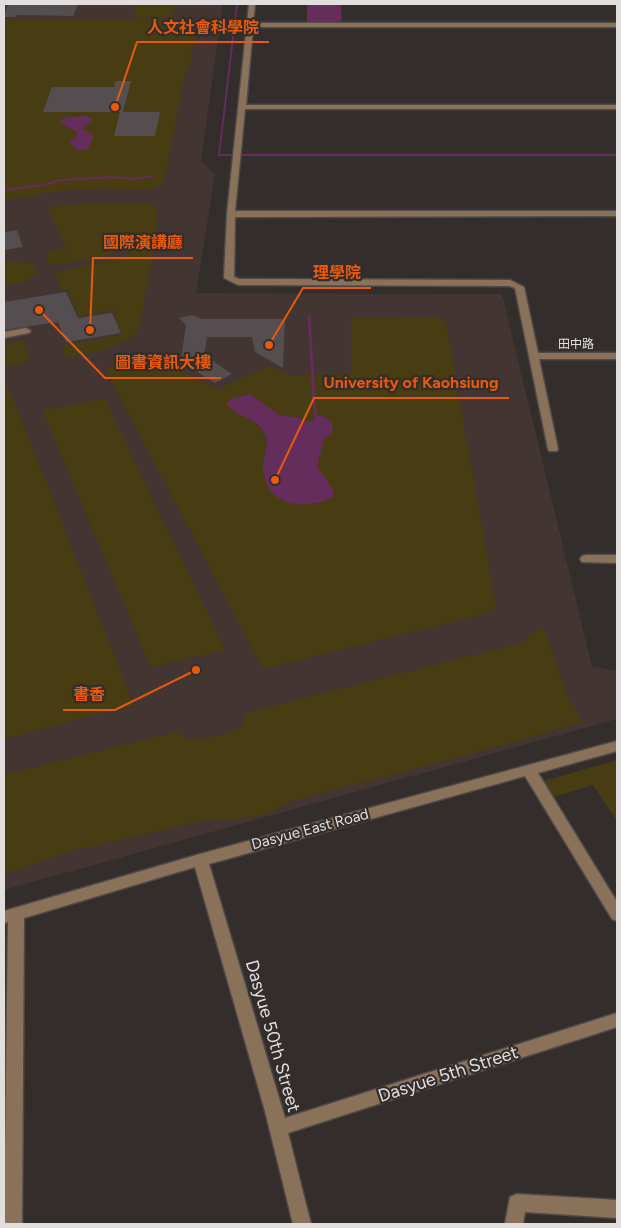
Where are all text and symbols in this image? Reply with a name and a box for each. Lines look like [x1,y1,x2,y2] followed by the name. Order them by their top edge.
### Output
[137,11,269,42] callout: 人文社會科學院
[147,18,259,37] text: 人文社會科學院
[93,227,193,258] callout: 國際演講廳
[103,233,183,252] text: 國際演講廳
[303,257,371,288] callout: 理學院
[313,263,361,282] text: 理學院
[558,337,594,351] street label: 田中路
[105,347,221,378] callout: 圖書資訊大樓
[115,353,211,372] text: 圖書資訊大樓
[314,367,509,398] callout: University of Kaohsiung
[323,373,499,392] text: University of Kaohsiung
[63,679,115,710] callout: 書香
[73,685,105,704] text: 書香
[249,805,371,853] street label: Dasyue East Road
[241,957,305,1115] street label: Dasyue 50th Street
[375,1041,521,1107] street label: Dasyue 5th Street

